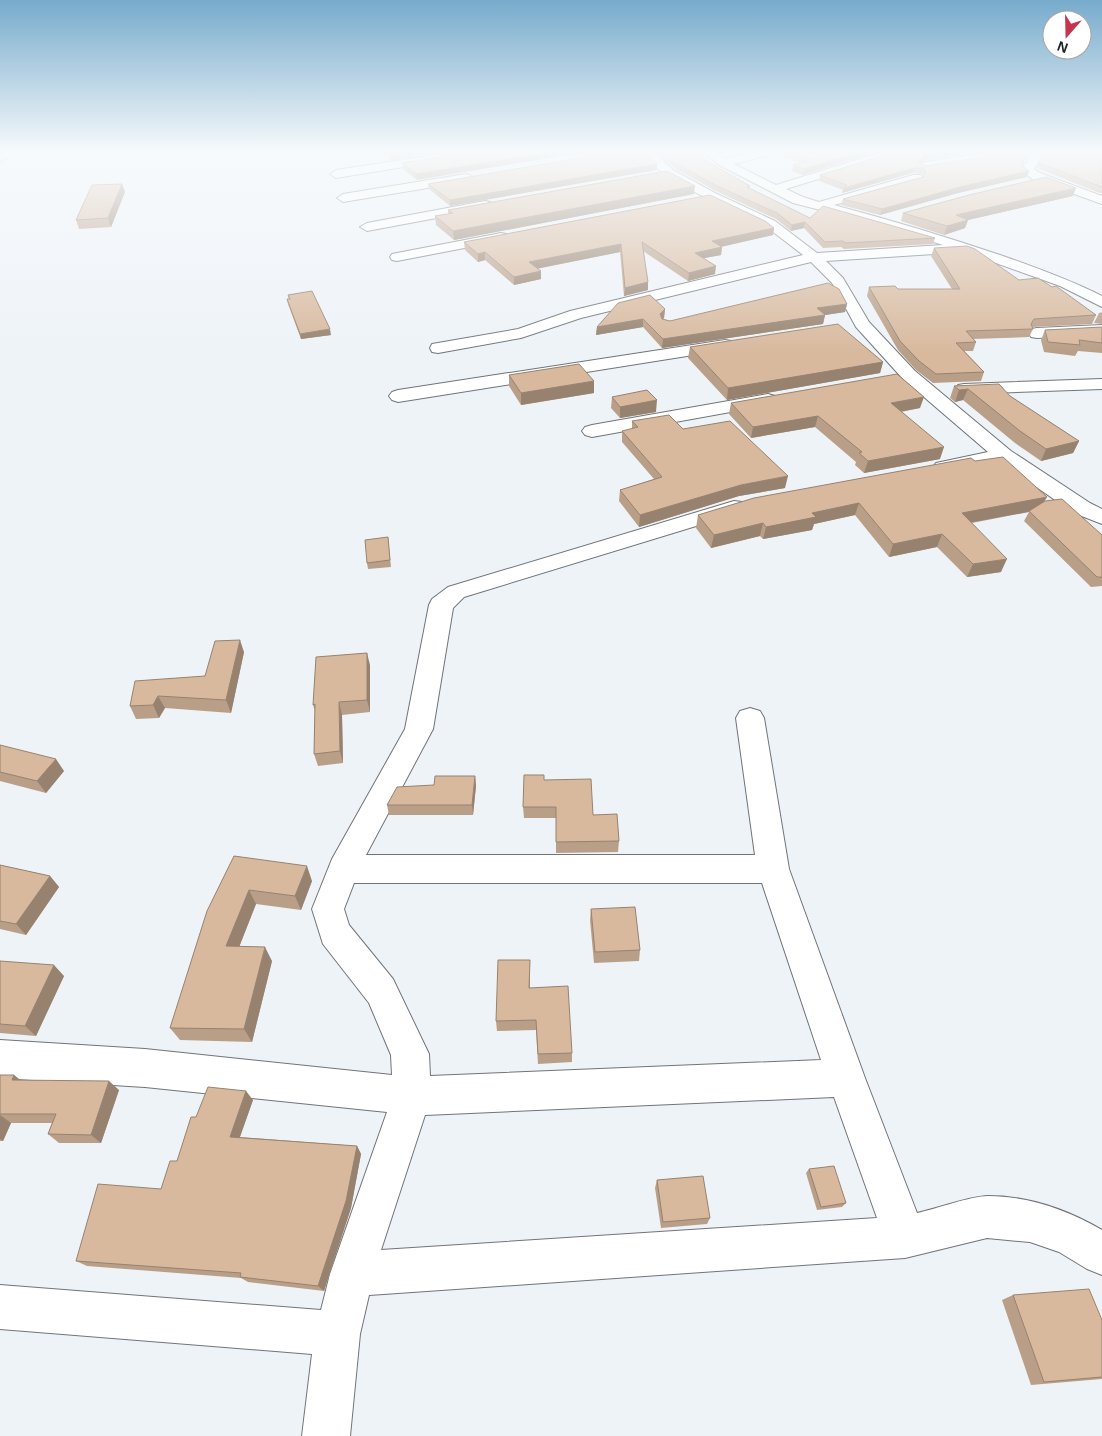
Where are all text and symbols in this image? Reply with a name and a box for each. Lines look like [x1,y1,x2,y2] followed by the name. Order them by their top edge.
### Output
[1042,10,1092,60] north arrow
[1055,38,1070,56] text: N

